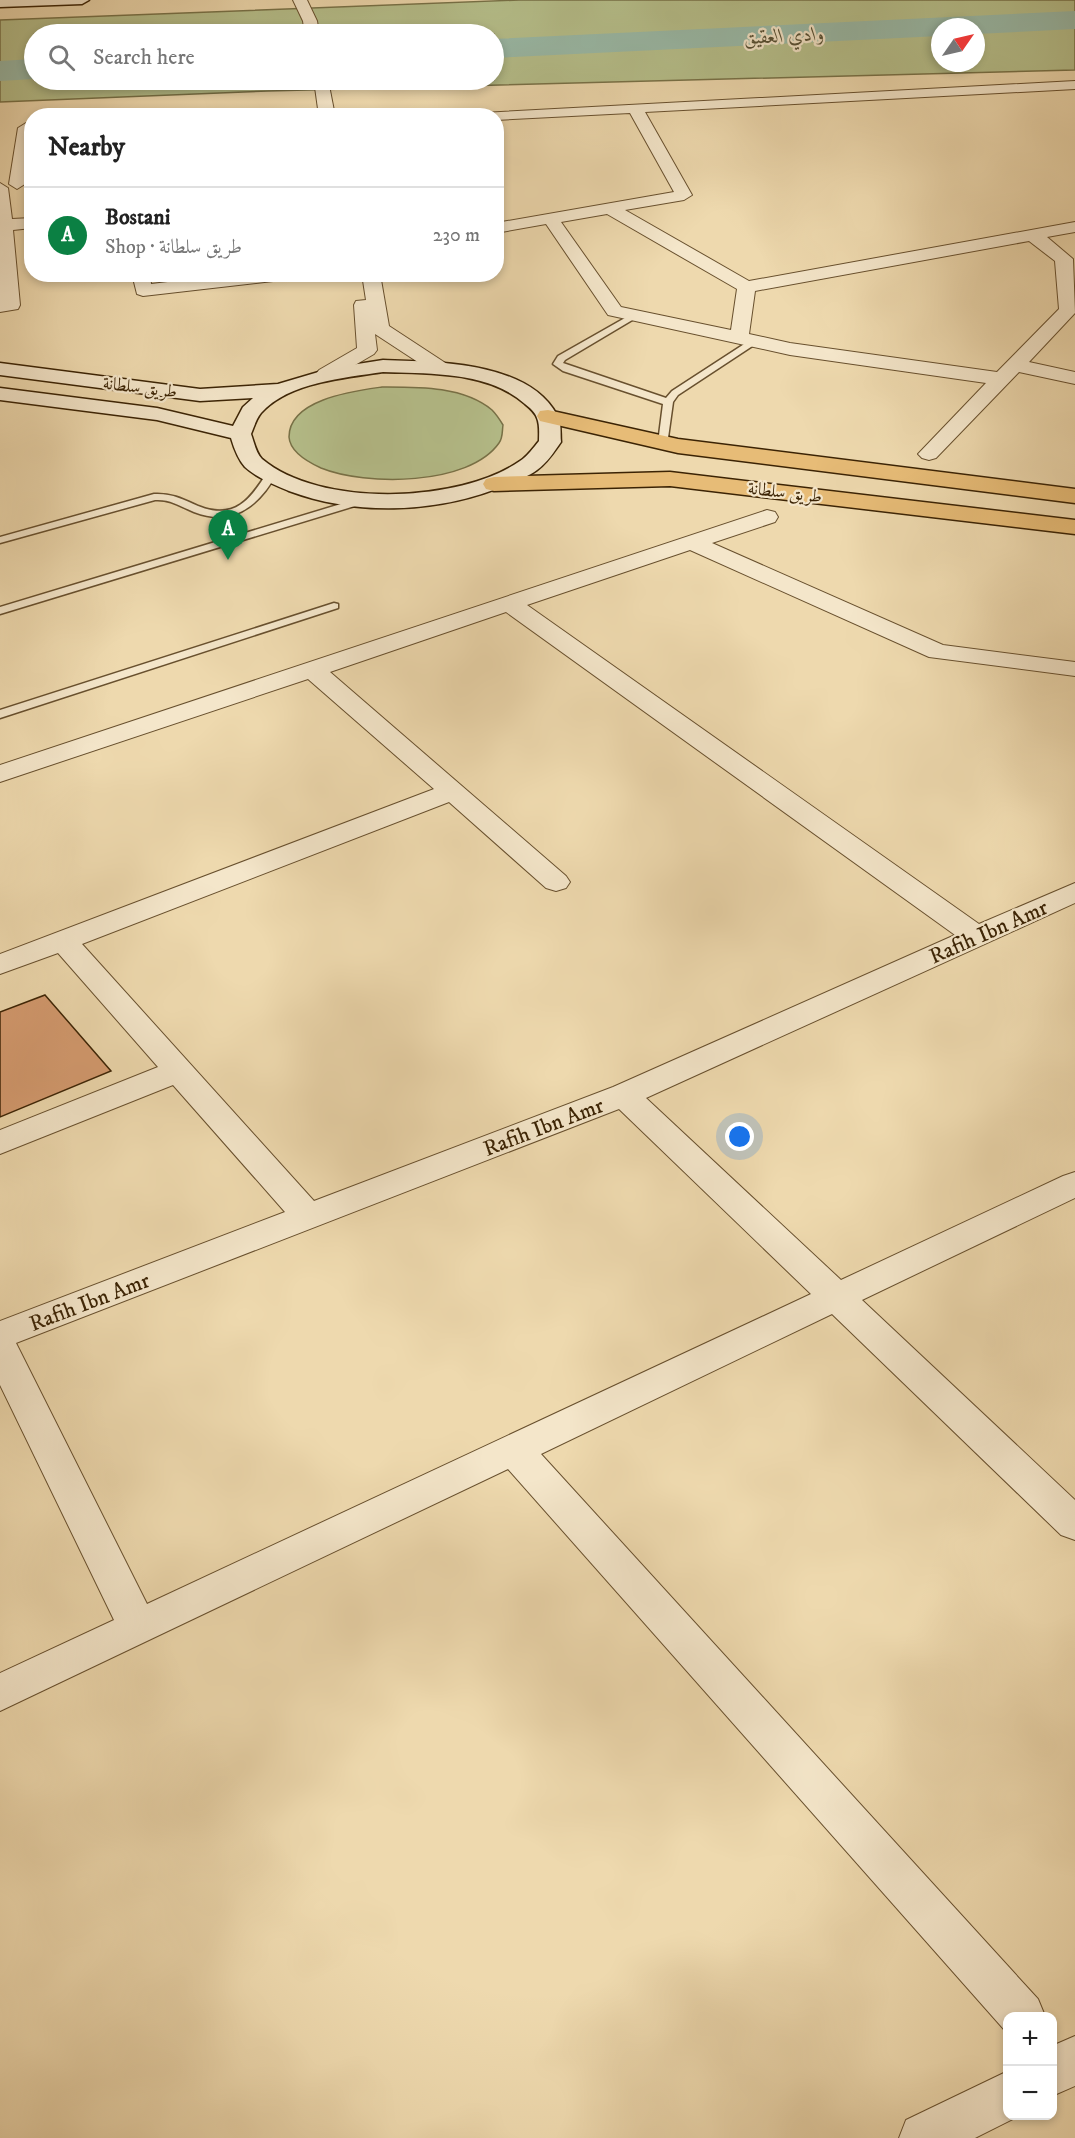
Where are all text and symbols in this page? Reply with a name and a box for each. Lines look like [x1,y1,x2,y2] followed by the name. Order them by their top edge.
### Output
[931,18,985,72] north arrow
[743,22,825,53] water label: وادي العقيق
[24,24,504,90] search box
[45,41,78,74] icon: search
[93,44,195,71] text: Search here
[48,131,125,164] text: Nearby
[105,204,171,231] text: Bostani
[61,223,74,248] text: A
[433,223,480,248] text: 230 m
[105,235,242,260] text: Shop · طريق سلطانة
[101,373,178,403] street label: طريق سلطانة
[746,478,823,508] street label: طريق سلطانة
[208,510,248,560] pin: A
[925,894,1053,971] street label: Rafih Ibn Amr
[479,1092,608,1163] street label: Rafih Ibn Amr
[725,1122,754,1151] your location
[25,1267,154,1338] street label: Rafih Ibn Amr
[1003,2012,1057,2120] map controls
[1003,2012,1057,2066] button: +
[1003,2066,1057,2120] button: −

